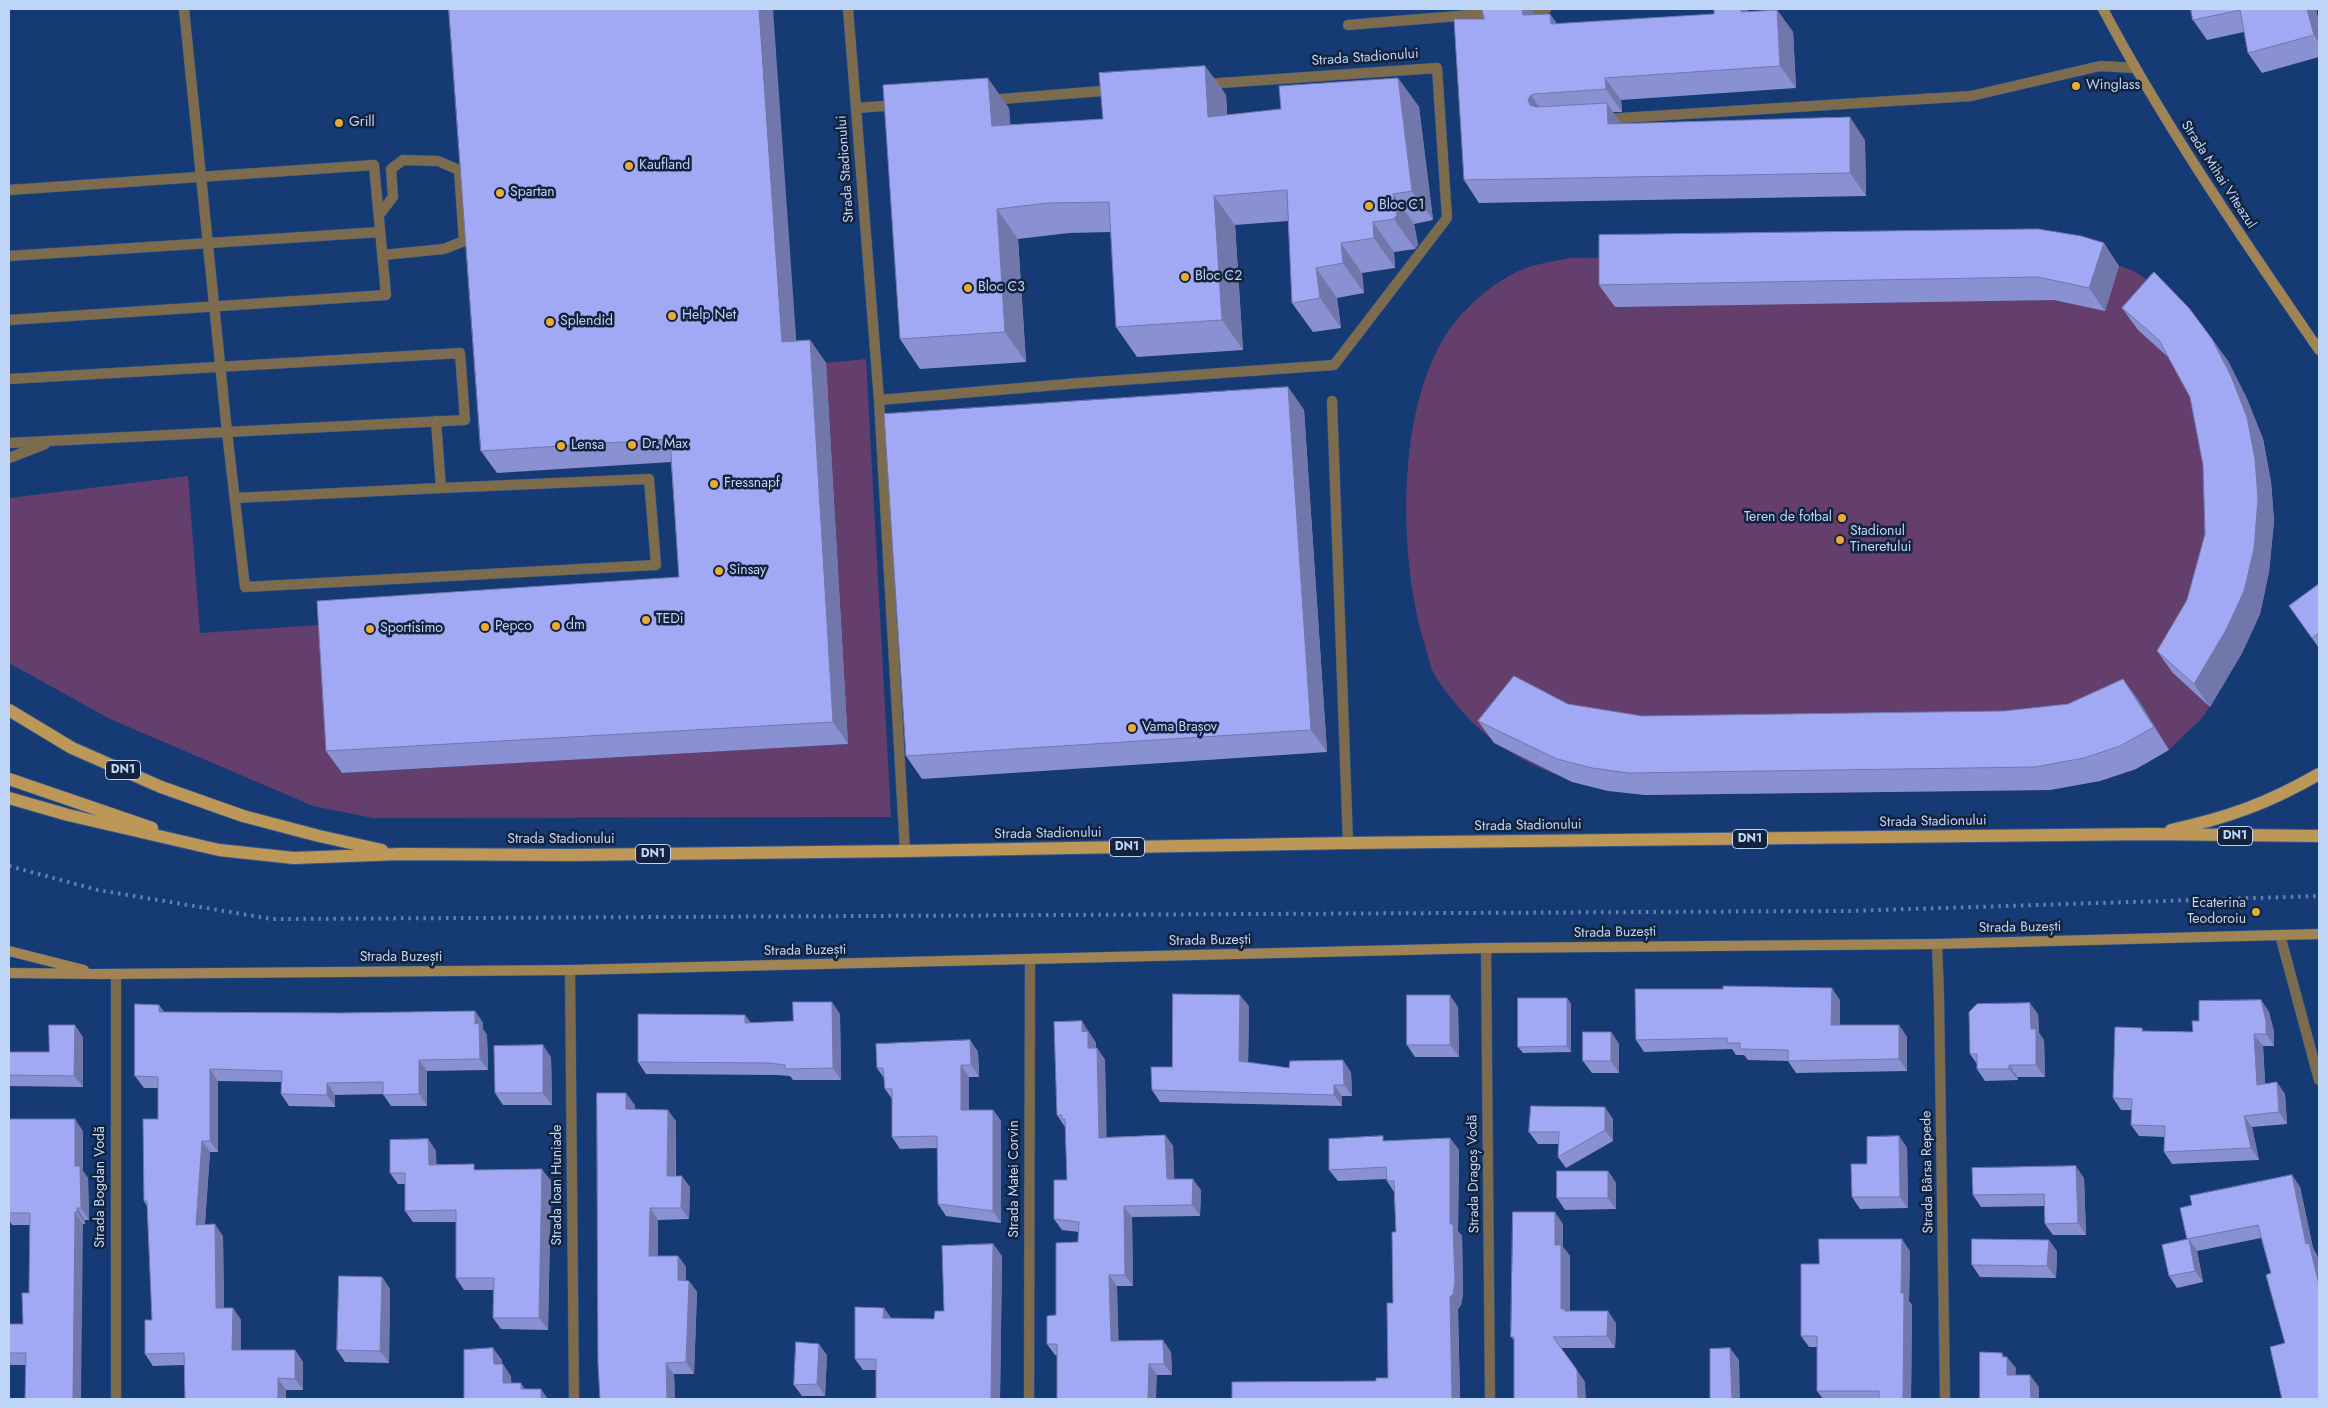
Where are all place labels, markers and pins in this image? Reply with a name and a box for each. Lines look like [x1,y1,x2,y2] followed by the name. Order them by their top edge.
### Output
[2086,78,2140,94] place label: Winglass
[2070,80,2082,92] marker: Winglass
[349,115,375,131] place label: Grill
[333,117,345,129] marker: Grill
[639,158,690,174] place label: Kaufland
[623,160,635,172] marker: Kaufland
[510,185,555,201] place label: Spartan
[494,187,506,199] marker: Spartan
[1379,198,1424,214] place label: Bloc C1
[1363,200,1375,212] marker: Bloc C1
[1195,269,1242,285] place label: Bloc C2
[1179,271,1191,283] marker: Bloc C2
[978,280,1025,296] place label: Bloc C3
[962,282,974,294] marker: Bloc C3
[682,308,736,324] place label: Help Net
[666,310,678,322] marker: Help Net
[560,314,613,330] place label: Splendid
[544,316,556,328] marker: Splendid
[642,437,688,453] place label: Dr. Max
[571,438,604,454] place label: Lensa
[626,439,638,451] marker: Dr. Max
[555,440,567,452] marker: Lensa
[724,476,780,492] place label: Fressnapf
[708,478,720,490] marker: Fressnapf
[1744,510,1832,526] place label: Teren de fotbal
[1836,512,1848,524] marker: Teren de fotbal
[1850,524,1911,556] place label: Stadionul Tineretului
[1834,534,1846,546] marker: Stadionul Tineretului
[729,563,766,579] place label: Sinsay
[713,565,725,577] marker: Sinsay
[656,612,683,628] place label: TEDi
[640,614,652,626] marker: TEDi
[566,618,585,634] place label: dm
[495,619,532,635] place label: Pepco
[550,620,562,632] marker: dm
[380,621,443,637] place label: Sportisimo
[479,621,491,633] marker: Pepco
[364,623,376,635] marker: Sportisimo
[1142,720,1217,736] place label: Vama Brașov
[1126,722,1138,734] marker: Vama Brașov
[2187,896,2246,929] place label: Ecaterina Teodoroiu
[2250,906,2262,918] marker: Ecaterina Teodoroiu

